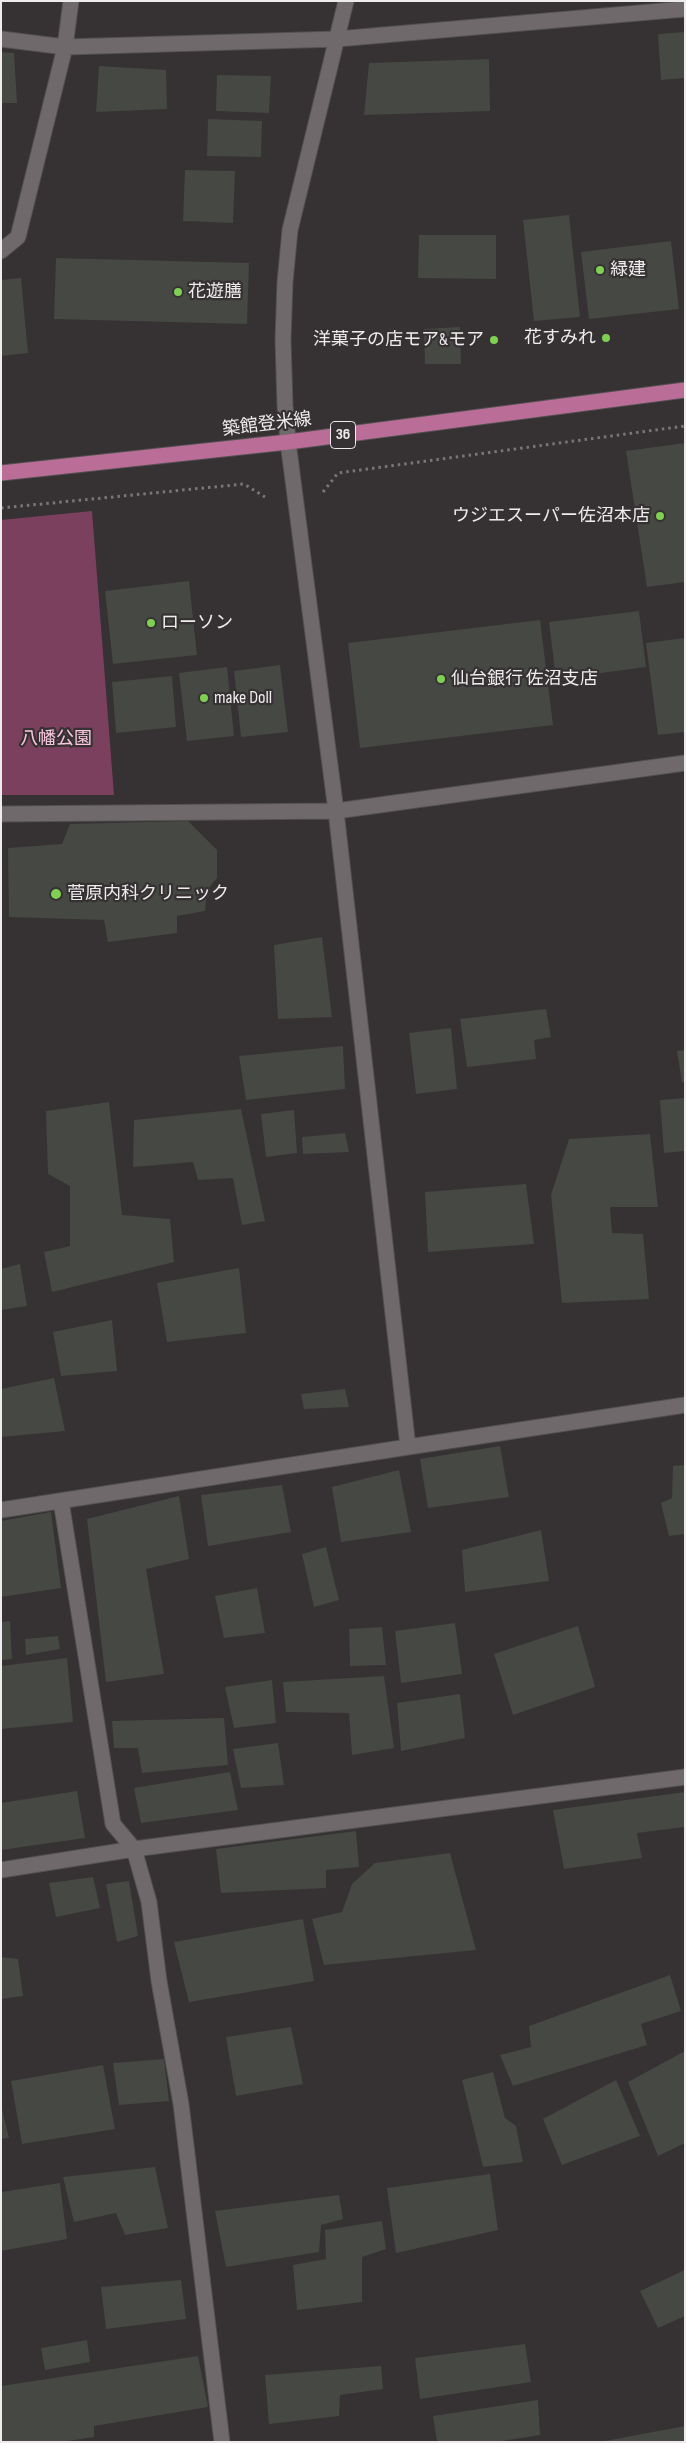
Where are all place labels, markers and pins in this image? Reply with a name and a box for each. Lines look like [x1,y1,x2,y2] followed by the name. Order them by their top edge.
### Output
[610,259,646,281] place label: 緑建
[594,264,606,276] marker: 緑建
[188,281,242,303] place label: 花遊膳
[172,286,184,298] marker: 花遊膳
[524,327,596,349] place label: 花すみれ
[313,329,484,351] place label: 洋菓子の店モア&モア
[600,332,612,344] marker: 花すみれ
[488,334,500,346] marker: 洋菓子の店モア&モア
[452,505,650,527] place label: ウジエスーパー佐沼本店
[654,510,666,522] marker: ウジエスーパー佐沼本店
[161,612,233,634] place label: ローソン
[145,617,157,629] marker: ローソン
[451,668,598,690] place label: 仙台銀行 佐沼支店
[435,673,447,685] marker: 仙台銀行 佐沼支店
[214,687,272,709] place label: make Doll
[198,692,210,704] marker: make Doll
[67,883,229,905] place label: 菅原内科クリニック
[49,887,63,901] marker: 菅原内科クリニック

